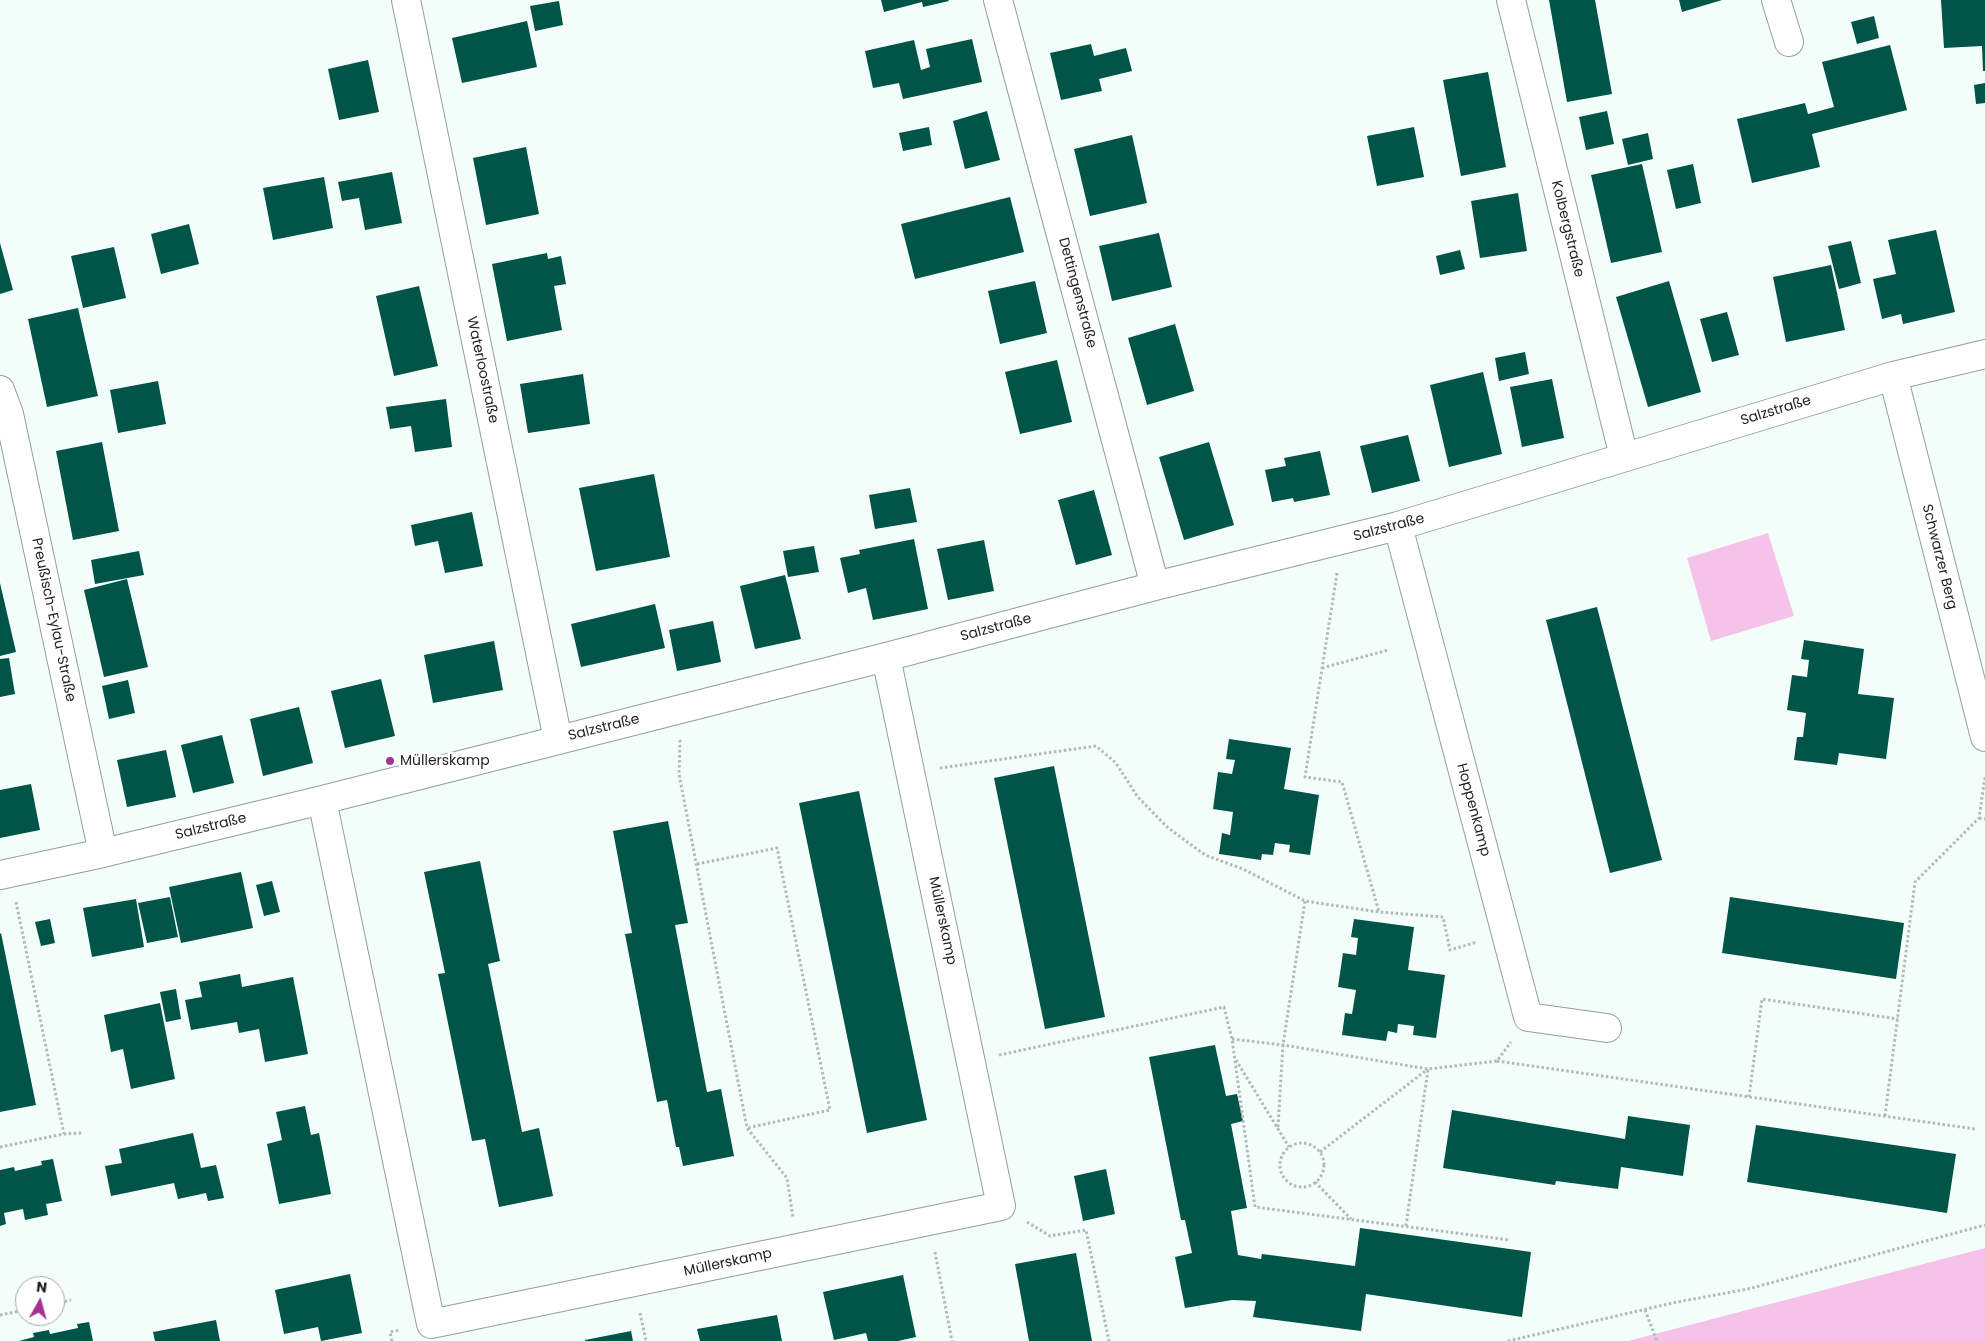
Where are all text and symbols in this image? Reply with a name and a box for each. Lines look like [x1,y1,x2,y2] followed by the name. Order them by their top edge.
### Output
[1547,179,1587,279] street label: Kolbergstraße
[1054,236,1100,350] street label: Dettingenstraße
[462,315,502,425] street label: Waterloostraße
[1739,392,1813,430] street label: Salzstraße
[1918,503,1960,611] street label: Schwarzer Berg
[1352,510,1426,546] street label: Salzstraße
[27,536,79,704] street label: Preußisch-Eylau-Straße
[959,610,1033,646] street label: Salzstraße
[567,711,641,745] street label: Salzstraße
[400,753,490,769] place label: Müllerskamp
[384,755,396,767] marker: Müllerskamp
[1452,762,1494,858] street label: Hoppenkamp
[174,810,248,844] street label: Salzstraße
[924,875,960,967] street label: Müllerskamp
[682,1245,774,1281] street label: Müllerskamp
[15,1276,65,1326] north arrow
[35,1277,48,1298] text: N

